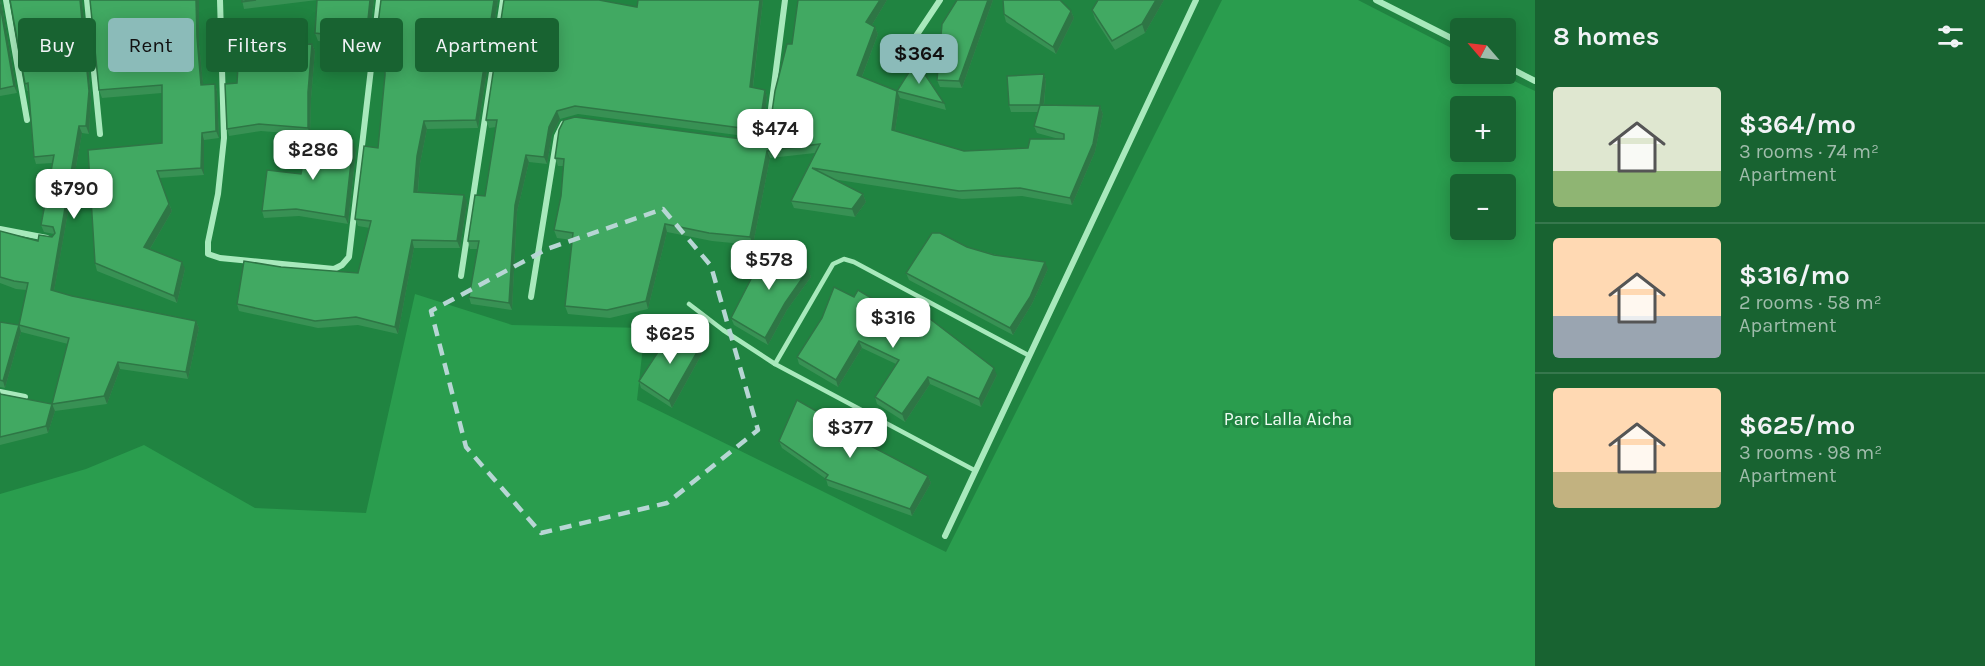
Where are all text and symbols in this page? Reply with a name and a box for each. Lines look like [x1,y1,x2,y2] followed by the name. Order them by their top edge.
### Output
[18,18,96,72] chip: Buy
[108,18,194,72] chip: Rent
[206,18,308,72] chip: Filters
[320,18,403,72] chip: New
[415,18,559,72] chip: Apartment
[1450,18,1516,84] north arrow
[1450,18,1516,240] map controls
[1934,20,1967,53] icon: filters
[1553,21,1659,52] text: 8 homes
[883,34,955,85] pin: $364
[894,42,944,65] text: $364
[1450,96,1516,162] button: +
[739,109,811,160] pin: $474
[1739,109,1856,140] text: $364/mo
[1601,111,1673,183] icon: home
[751,117,799,140] text: $474
[277,130,349,181] pin: $286
[288,138,338,161] text: $286
[1739,140,1879,163] text: 3 rooms · 74 m²
[1739,163,1837,186] text: Apartment
[38,169,110,220] pin: $790
[1450,174,1516,240] button: −
[50,177,98,200] text: $790
[733,240,805,291] pin: $578
[745,248,793,271] text: $578
[1739,260,1850,291] text: $316/mo
[1601,262,1673,334] icon: home
[1739,291,1882,314] text: 2 rooms · 58 m²
[857,298,929,349] pin: $316
[870,306,916,329] text: $316
[634,314,706,365] pin: $625
[1739,314,1837,337] text: Apartment
[645,322,695,345] text: $625
[814,408,886,459] pin: $377
[1224,408,1352,430] park label: Parc Lalla Aicha
[1739,410,1855,441] text: $625/mo
[1601,412,1673,484] icon: home
[827,416,873,439] text: $377
[1739,441,1882,464] text: 3 rooms · 98 m²
[1739,464,1837,487] text: Apartment

